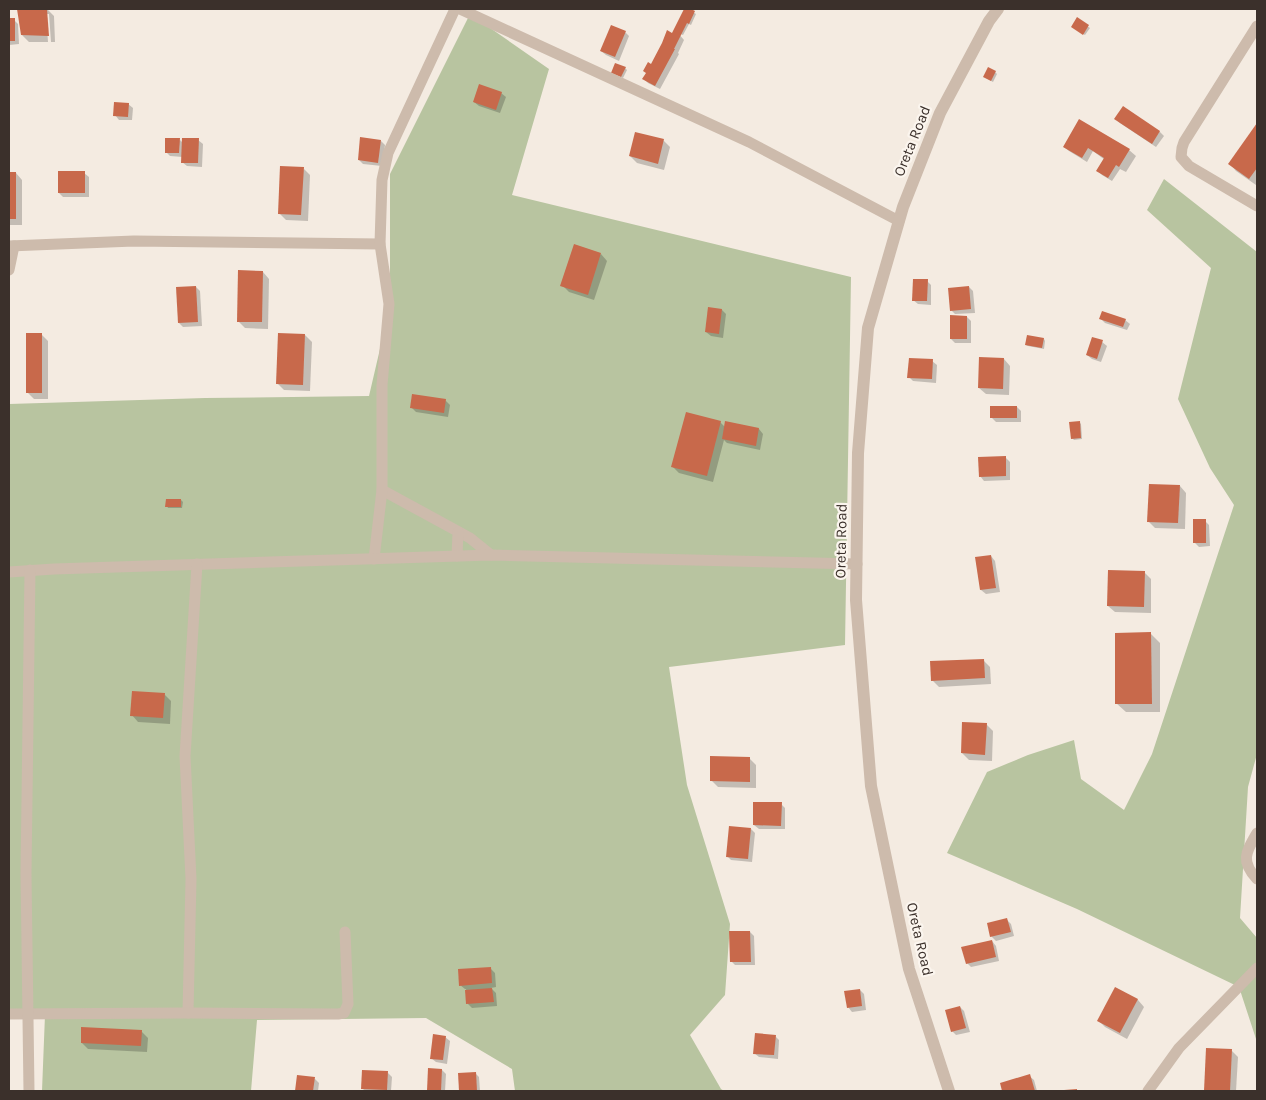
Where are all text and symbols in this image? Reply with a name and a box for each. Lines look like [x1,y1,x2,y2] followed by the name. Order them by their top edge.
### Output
[890,103,934,179] street label: Oreta Road
[831,503,851,579] street label: Oreta Road
[903,901,937,977] street label: Oreta Road

